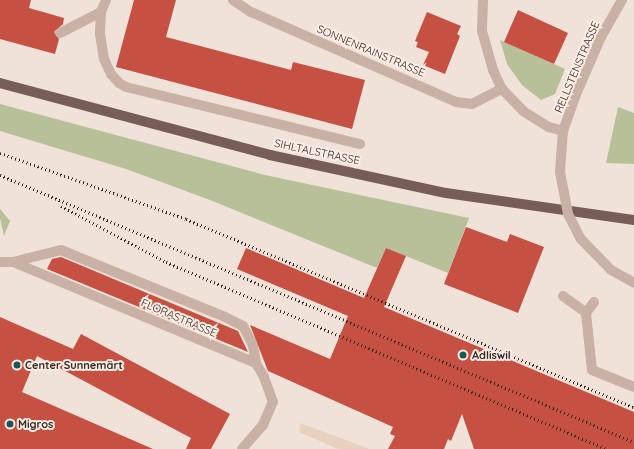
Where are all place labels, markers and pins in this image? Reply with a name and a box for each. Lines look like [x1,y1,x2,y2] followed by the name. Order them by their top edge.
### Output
[472,348,511,362] place label: Adliswil
[457,349,469,361] marker: Adliswil
[25,358,123,372] place label: Center Sunnemärt
[12,360,22,370] marker: Center Sunnemärt
[18,417,53,431] place label: Migros
[5,419,15,429] marker: Migros

